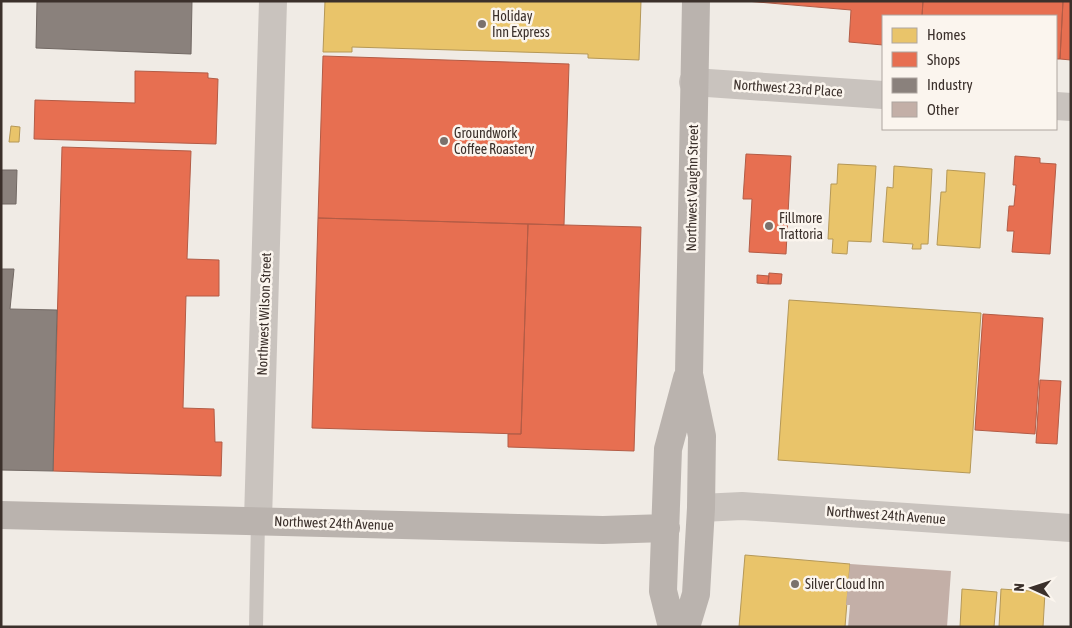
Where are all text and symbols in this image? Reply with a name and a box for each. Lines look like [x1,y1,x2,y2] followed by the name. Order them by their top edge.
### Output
[492,8,550,40] place label: Holiday Inn Express
[882,15,1057,130] legend
[476,18,488,30] marker: Holiday Inn Express
[927,26,966,43] text: Homes
[927,51,960,68] text: Shops
[733,76,843,100] street label: Northwest 23rd Place
[927,76,973,93] text: Industry
[927,101,959,118] text: Other
[683,124,701,252] street label: Northwest Vaughn Street
[454,125,534,157] place label: Groundwork Coffee Roastery
[438,135,450,147] marker: Groundwork Coffee Roastery
[779,210,823,242] place label: Fillmore Trattoria
[763,220,775,232] marker: Fillmore Trattoria
[254,252,274,376] street label: Northwest Wilson Street
[826,503,946,527] street label: Northwest 24th Avenue
[274,513,394,533] street label: Northwest 24th Avenue
[1007,563,1057,613] north arrow
[805,576,885,592] place label: Silver Cloud Inn
[789,578,801,590] marker: Silver Cloud Inn
[1011,583,1027,592] text: N

